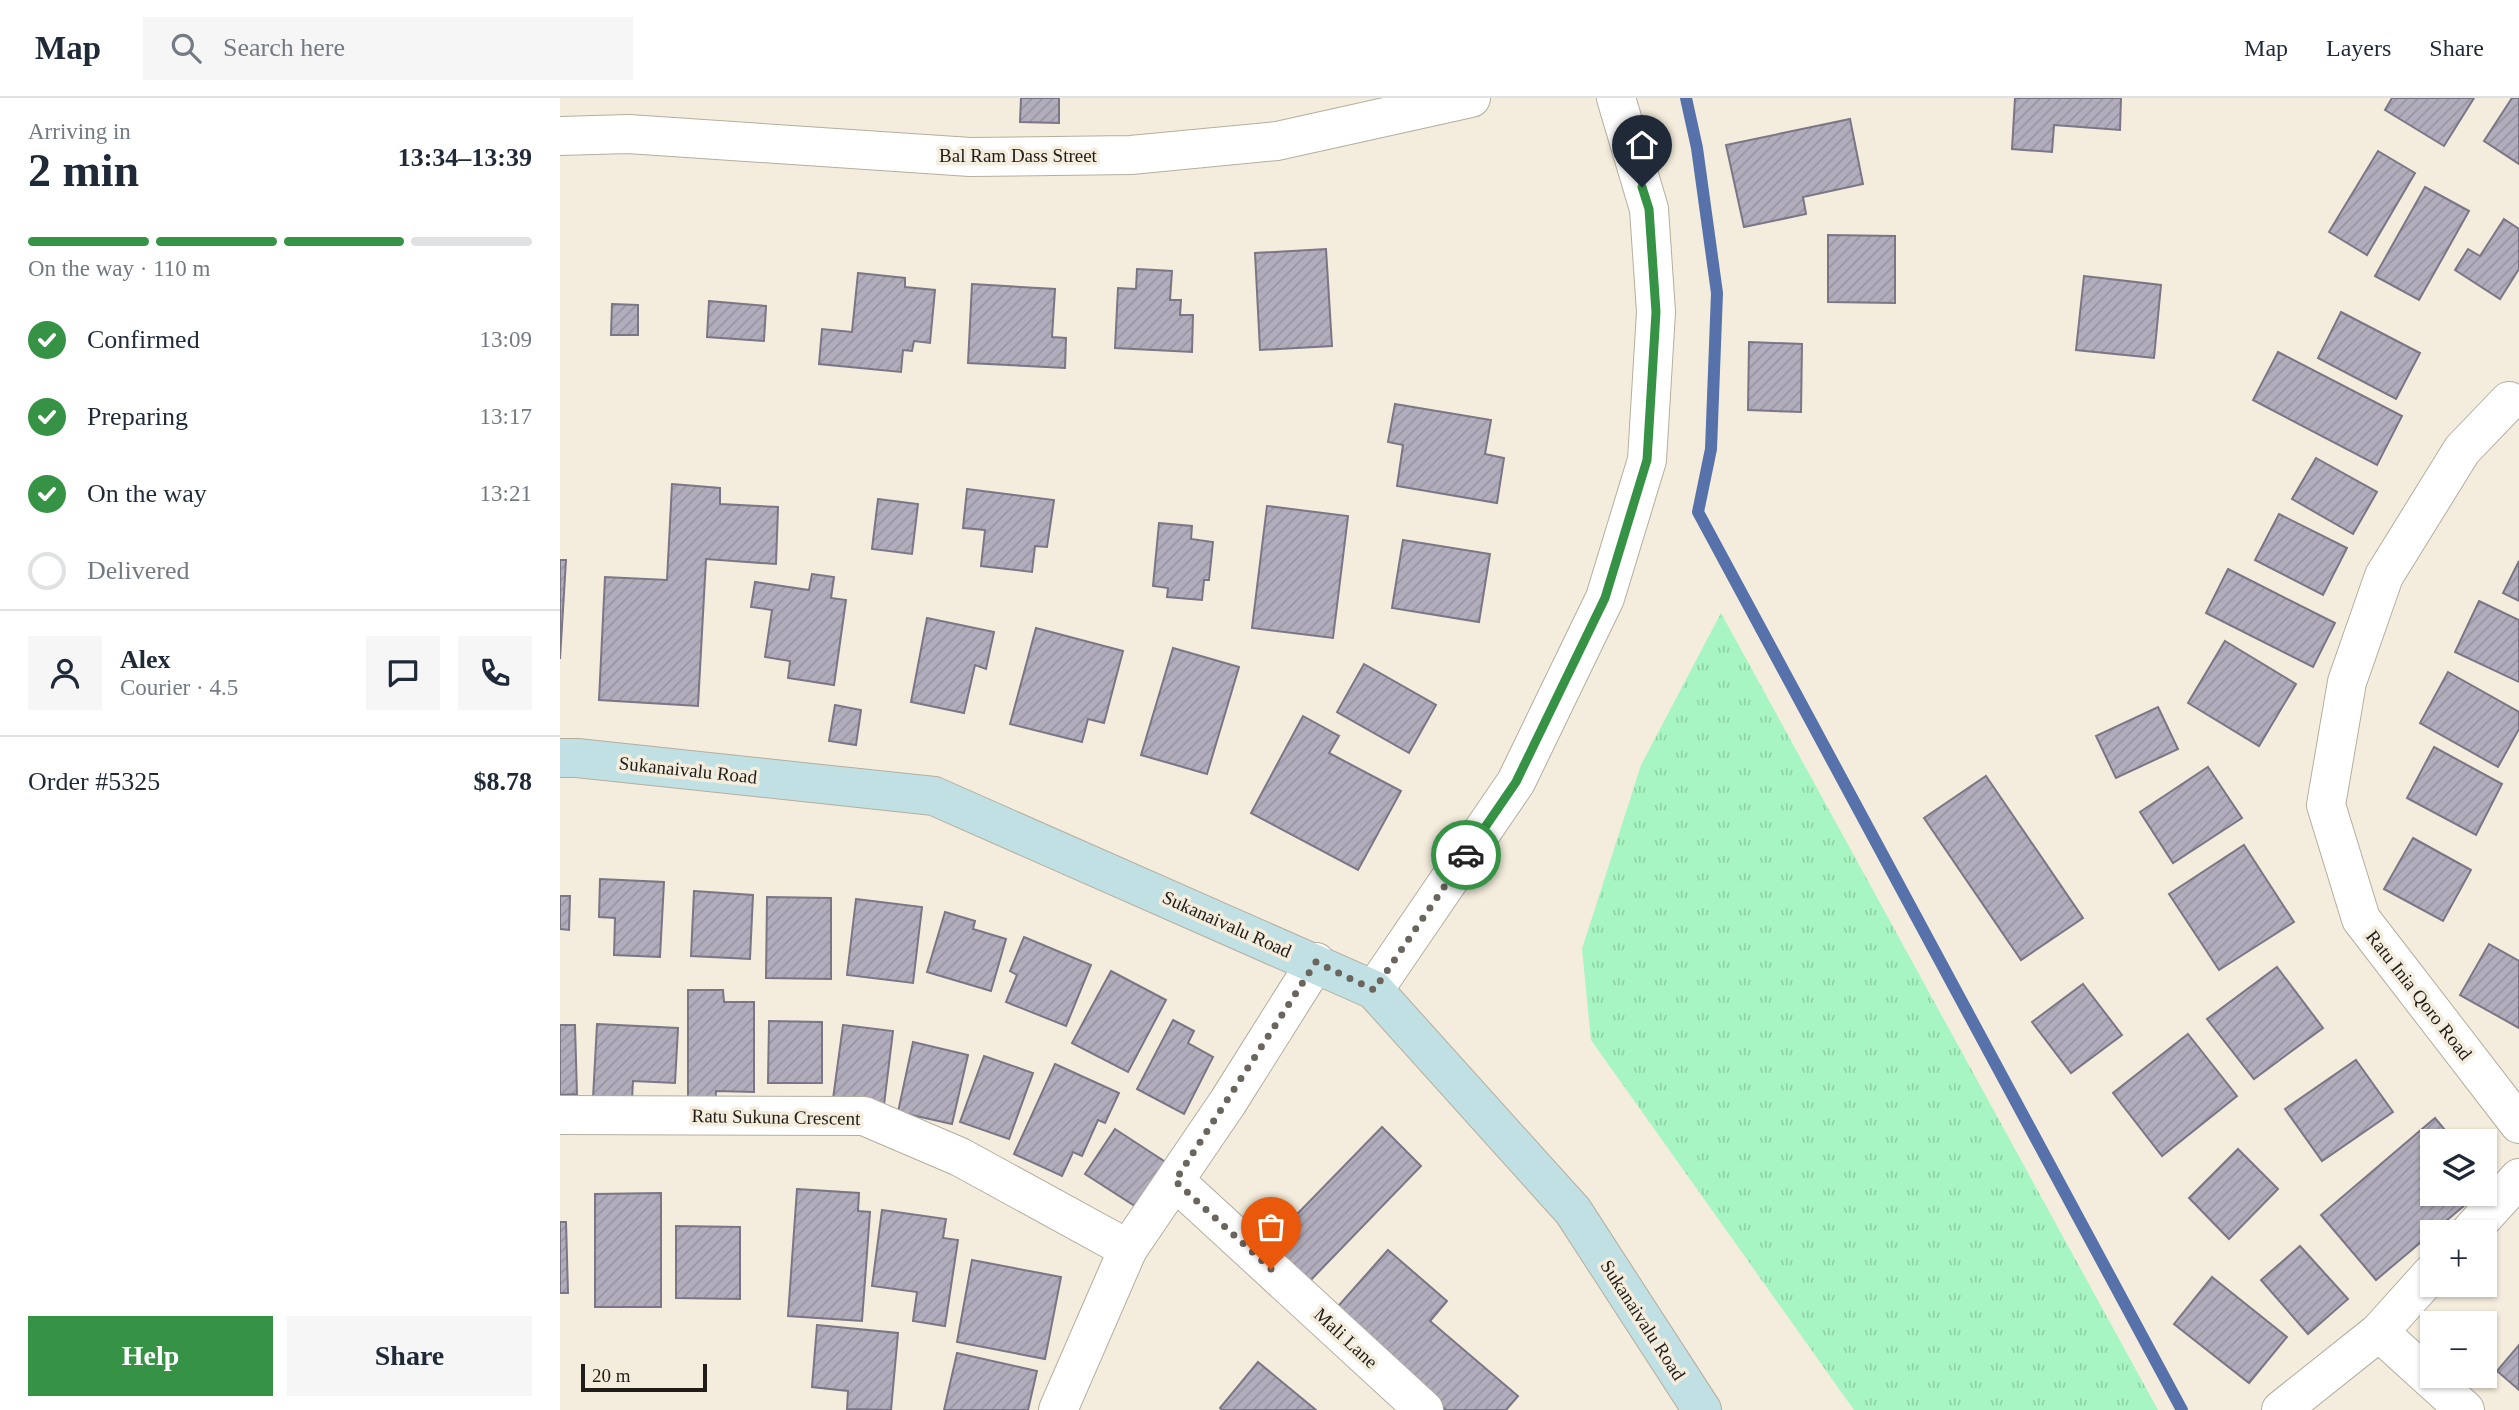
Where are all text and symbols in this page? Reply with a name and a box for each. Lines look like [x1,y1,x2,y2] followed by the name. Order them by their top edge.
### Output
[143,17,633,80] search box
[167,29,205,67] icon: search
[35,30,101,66] text: Map
[223,33,345,62] text: Search here
[2244,35,2288,61] text: Map
[2326,35,2391,61] text: Layers
[2429,35,2484,61] text: Share
[1612,115,1672,187] pin
[28,119,131,144] text: Arriving in
[1623,126,1661,164] icon: home
[398,143,532,172] text: 13:34–13:39
[28,145,139,196] text: 2 min
[939,145,1098,166] street label: Bal Ram Dass Street
[28,256,210,281] text: On the way · 110 m
[28,321,66,359] icon: check
[87,325,200,354] text: Confirmed
[480,327,532,352] text: 13:09
[28,398,66,436] icon: check
[87,402,188,431] text: Preparing
[480,404,532,429] text: 13:17
[28,475,66,513] icon: check
[87,479,207,508] text: On the way
[480,481,532,506] text: 13:21
[87,556,190,585] text: Delivered
[28,636,102,710] button: person
[366,636,440,710] button: chat
[458,636,532,710] button: phone
[120,645,171,674] text: Alex
[120,675,238,700] text: Courier · 4.5
[618,752,759,788] street label: Sukanaivalu Road
[28,767,160,796] text: Order #5325
[474,767,532,796] text: $8.78
[1431,820,1501,890] courier
[1447,836,1485,874] icon: car
[1159,886,1295,962] street label: Sukanaivalu Road
[2362,926,2476,1064] street label: Ratu Inia Qoro Road
[691,1105,861,1129] street label: Ratu Sukuna Crescent
[2420,1129,2497,1388] map controls
[2420,1129,2497,1206] button: layers
[1241,1197,1301,1269] pin
[1252,1208,1290,1246] icon: bag
[2420,1220,2497,1297] button: +
[1596,1256,1690,1384] street label: Sukanaivalu Road
[1310,1304,1382,1372] street label: Mali Lane
[2420,1311,2497,1388] button: −
[28,1316,273,1396] button: Help
[287,1316,532,1396] button: Share
[581,1361,707,1393] scale bar
[592,1365,631,1386] text: 20 m

